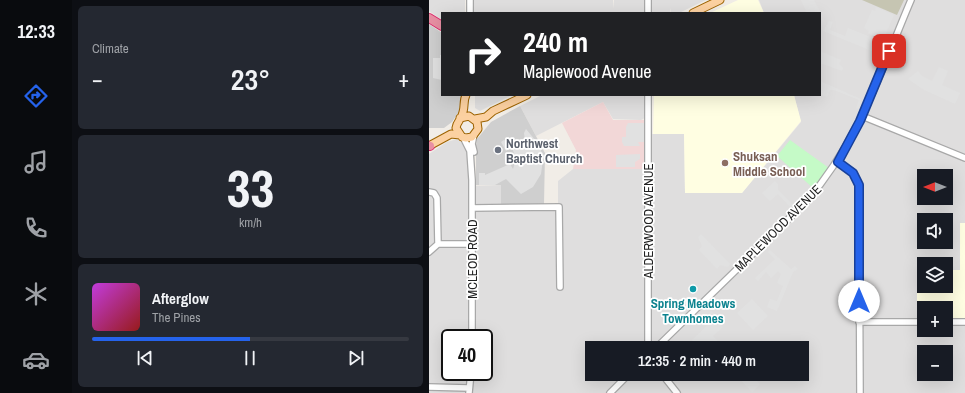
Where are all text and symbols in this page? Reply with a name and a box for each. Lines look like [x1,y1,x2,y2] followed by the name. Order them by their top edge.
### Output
[17,19,55,44] text: 12:33
[523,23,588,61] text: 240 m
[457,28,509,80] icon: right
[872,34,906,68] pin
[92,40,129,57] text: Climate
[878,40,900,62] icon: arrive
[231,59,270,99] text: 23°
[523,59,652,84] text: Maplewood Avenue
[92,64,103,94] text: −
[398,64,409,94] text: +
[22,82,50,110] icon: directions
[506,135,582,167] place label: Northwest Baptist Church
[493,145,503,155] marker: Northwest Baptist Church
[22,148,50,176] icon: music
[733,148,805,180] place label: Shuksan Middle School
[227,153,274,223] text: 33
[720,158,730,168] marker: Shuksan Middle School
[640,163,657,280] street label: ALDERWOOD AVENUE
[917,169,953,205] north arrow
[917,169,953,381] map controls
[731,181,825,275] street label: MAPLEWOOD AVENUE
[917,213,953,249] button: sound
[22,214,50,242] icon: phone
[239,214,262,231] text: km/h
[464,219,481,299] street label: MCLEOD ROAD
[917,257,953,293] button: layers
[22,280,50,308] icon: climate
[838,280,880,322] position arrow
[688,284,698,294] marker: Spring Meadows Townhomes
[152,288,209,309] text: Afterglow
[651,295,735,327] place label: Spring Meadows Townhomes
[917,301,953,337] button: +
[152,309,201,326] text: The Pines
[441,329,493,381] speed limit sign: 40
[917,345,953,381] button: −
[22,346,50,374] icon: car
[134,347,156,369] icon: previous
[239,347,261,369] icon: pause
[345,347,367,369] icon: next
[638,350,756,371] text: 12:35 · 2 min · 440 m

